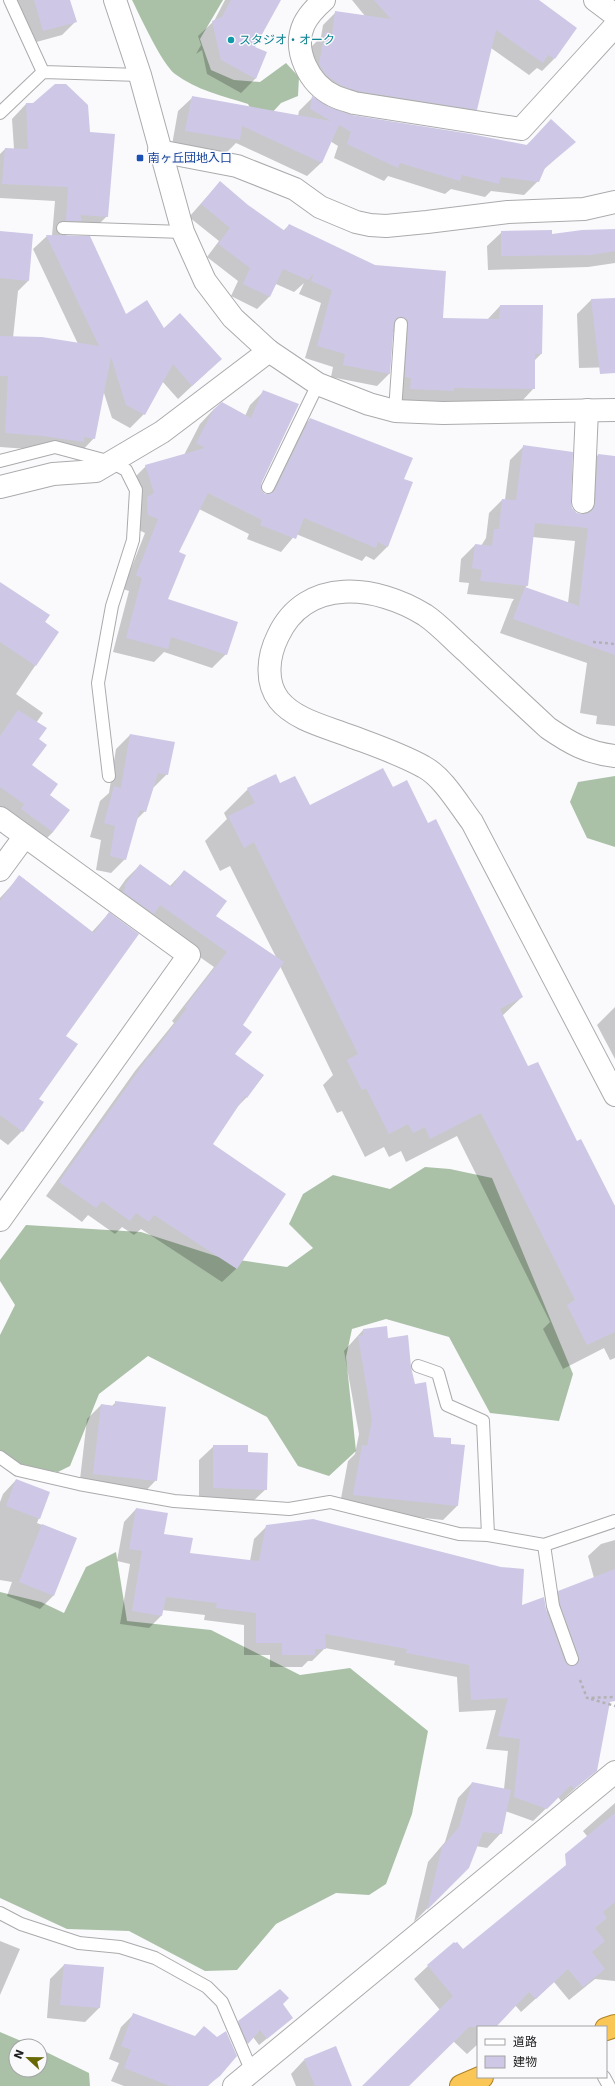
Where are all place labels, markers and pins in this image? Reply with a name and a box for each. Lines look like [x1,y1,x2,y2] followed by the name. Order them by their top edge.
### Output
[239,33,335,47] place label: スタジオ・オーク
[226,35,236,45] marker: スタジオ・オーク
[148,151,232,165] place label: 南ヶ丘団地入口
[135,153,145,163] marker: 南ヶ丘団地入口

